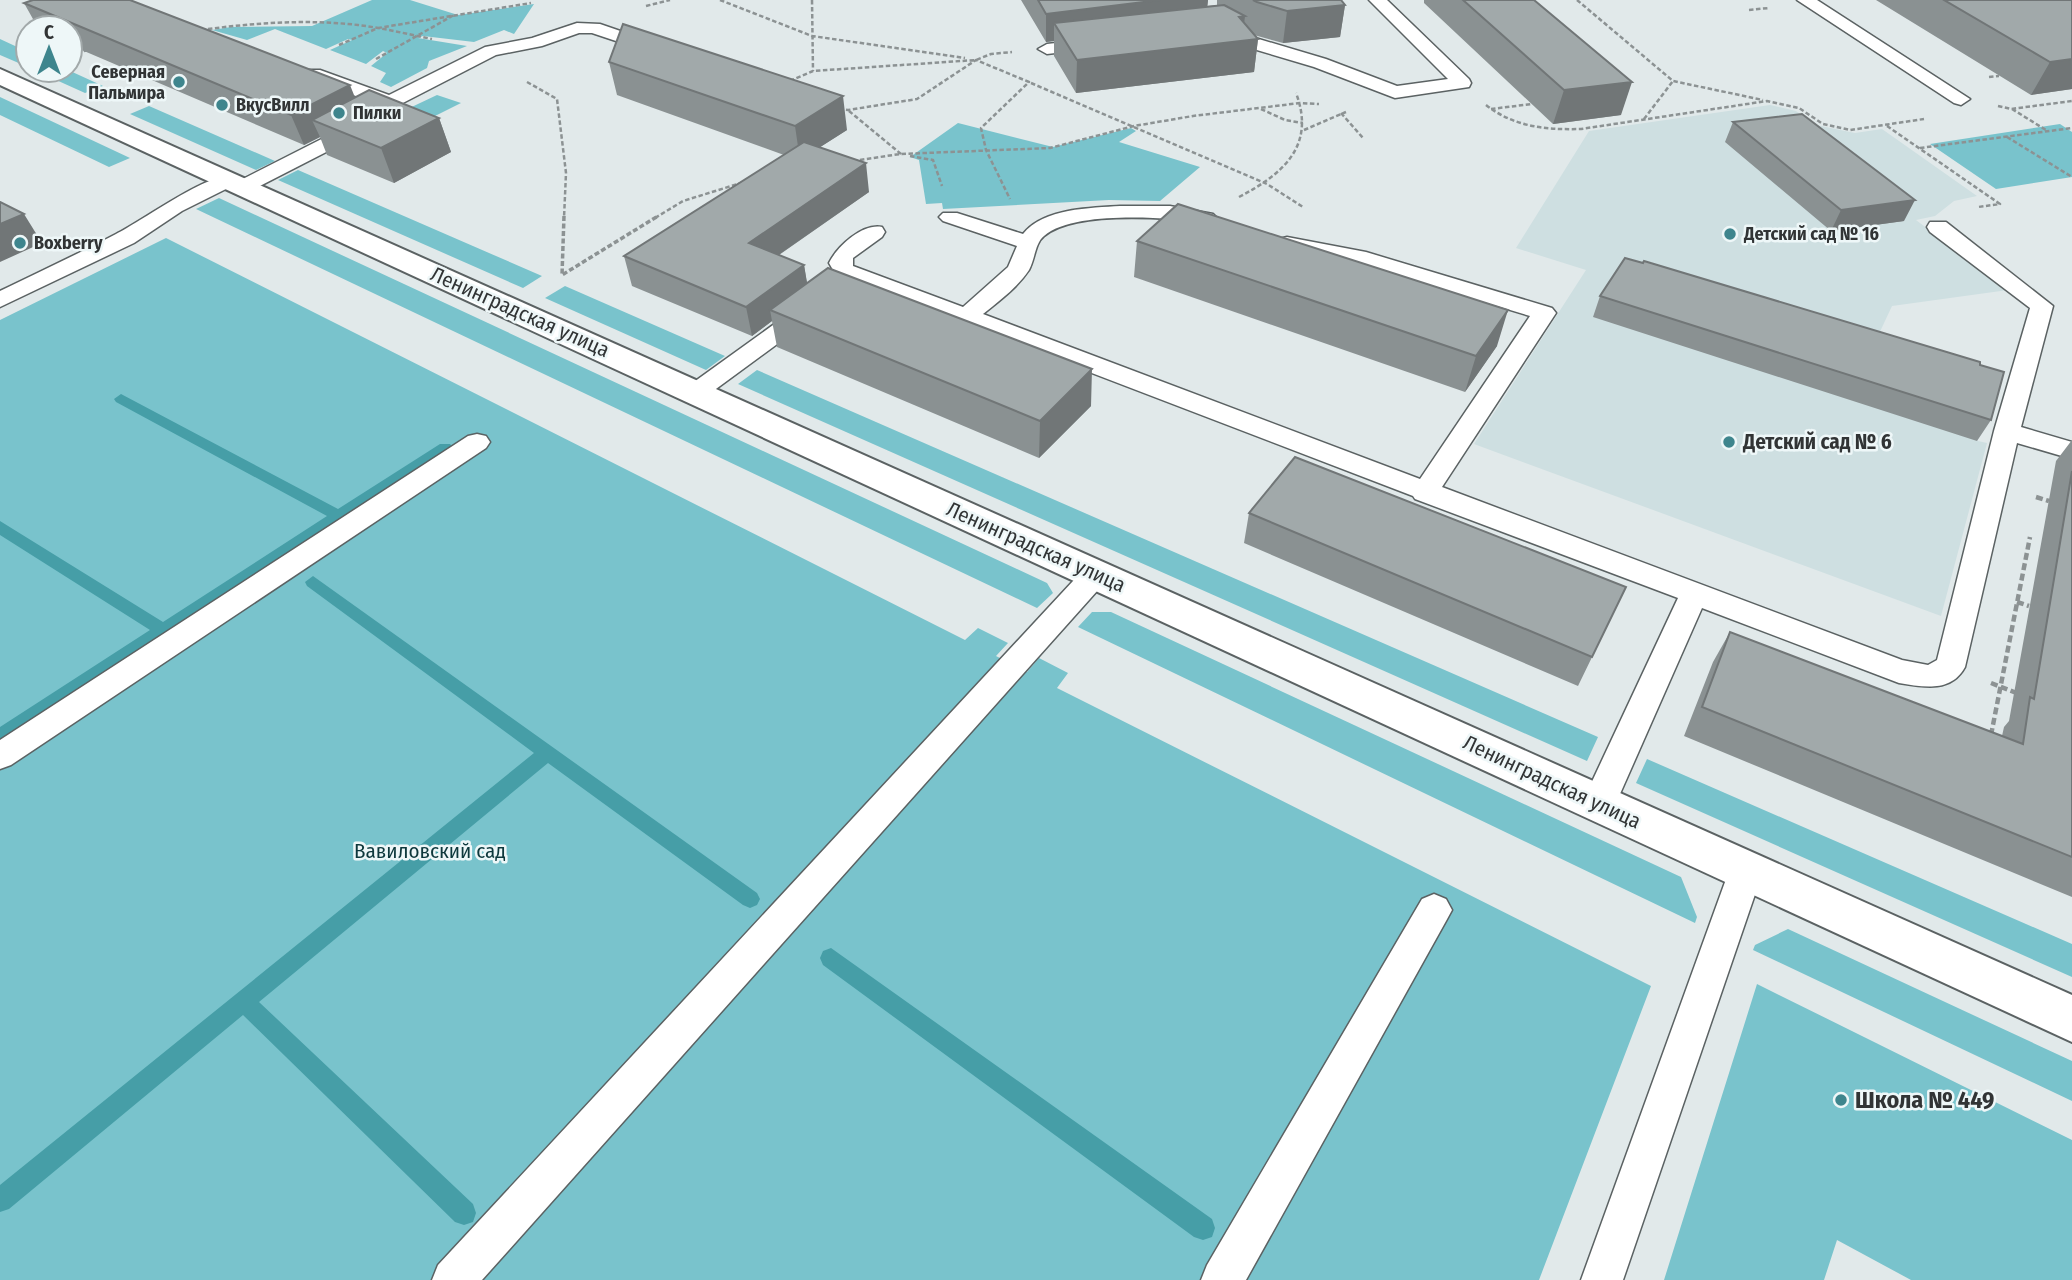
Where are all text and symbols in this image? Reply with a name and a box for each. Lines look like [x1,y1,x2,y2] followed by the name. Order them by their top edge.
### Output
[14,14,84,84] north arrow
[44,21,54,44] text: С
[88,61,165,104] place label: Северная Пальмира
[171,74,187,90] marker: Северная Пальмира
[236,94,310,116] place label: ВкусВилл
[214,97,230,113] marker: ВкусВилл
[353,102,401,124] place label: Пилки
[331,105,347,121] marker: Пилки
[1743,223,1879,245] place label: Детский сад № 16
[1722,226,1738,242] marker: Детский сад № 16
[34,232,103,254] place label: Boxberry
[12,235,28,251] marker: Boxberry
[427,261,613,363] street label: Ленинградская улица
[1742,429,1892,455] place label: Детский сад № 6
[1721,434,1737,450] marker: Детский сад № 6
[943,496,1129,598] street label: Ленинградская улица
[1459,729,1645,835] street label: Ленинградская улица
[354,838,506,864] park label: Вавиловский сад
[1855,1086,1995,1114] place label: Школа № 449
[1833,1092,1849,1108] marker: Школа № 449

